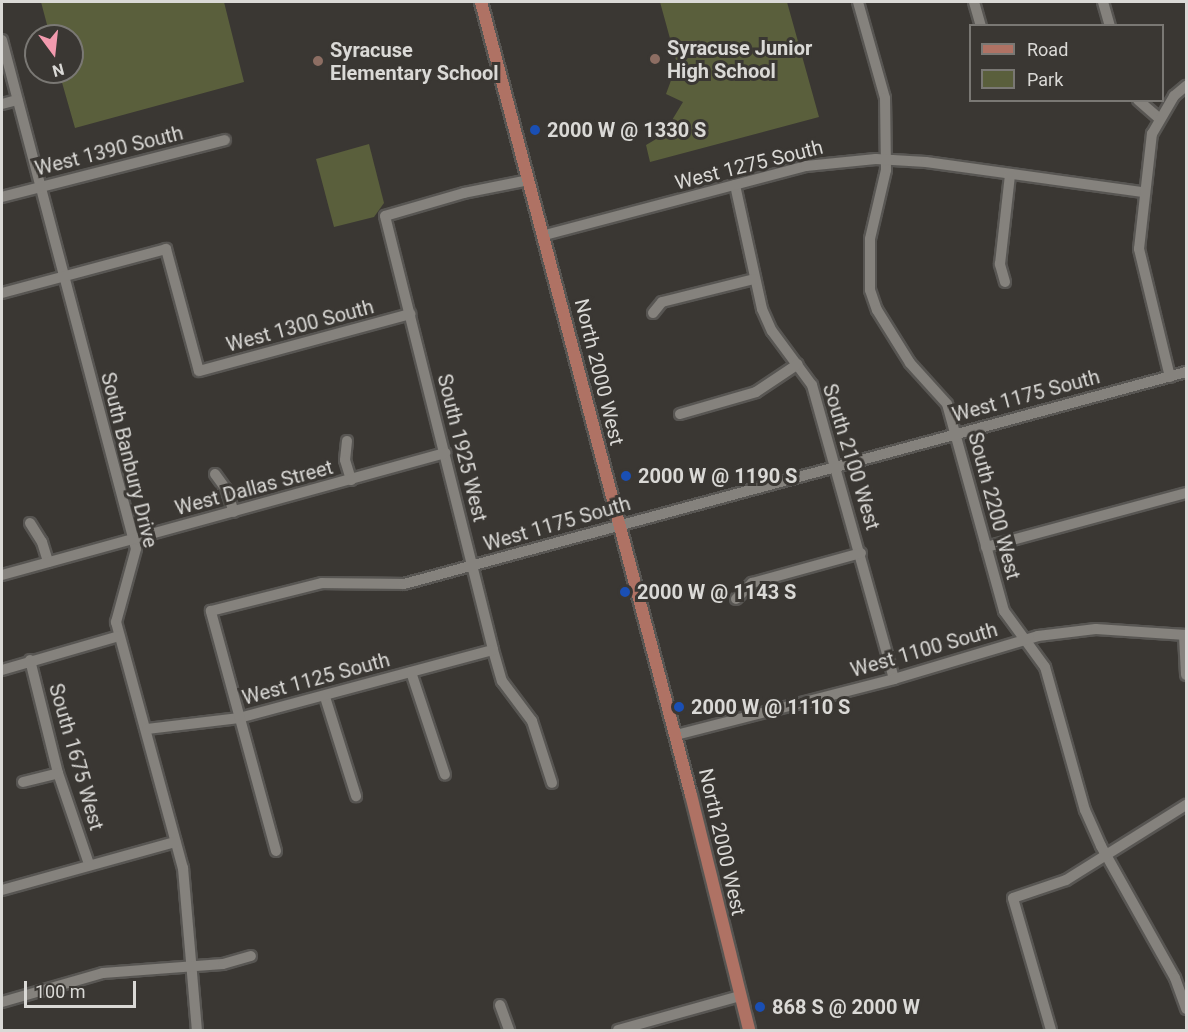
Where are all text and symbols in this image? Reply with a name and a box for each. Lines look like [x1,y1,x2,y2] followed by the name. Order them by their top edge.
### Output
[24,24,84,84] north arrow
[969,24,1164,102] legend
[667,36,812,83] place label: Syracuse Junior High School
[330,38,498,85] place label: Syracuse Elementary School
[1027,39,1068,60] text: Road
[648,52,662,66] marker: Syracuse Junior High School
[311,54,325,68] marker: Syracuse Elementary School
[50,59,66,81] text: N
[1027,69,1063,90] text: Park
[547,118,706,142] place label: 2000 W @ 1330 S
[33,121,185,181] street label: West 1390 South
[528,123,542,137] marker: 2000 W @ 1330 S
[673,135,825,195] street label: West 1275 South
[224,295,376,357] street label: West 1300 South
[569,296,629,448] street label: North 2000 West
[950,365,1102,427] street label: West 1175 South
[96,370,162,550] street label: South Banbury Drive
[432,372,492,524] street label: South 1925 West
[817,381,885,533] street label: South 2100 West
[963,430,1025,582] street label: South 2200 West
[172,455,336,521] street label: West Dallas Street
[638,464,797,488] place label: 2000 W @ 1190 S
[619,469,633,483] marker: 2000 W @ 1190 S
[481,492,633,556] street label: West 1175 South
[637,580,796,604] place label: 2000 W @ 1143 S
[618,585,632,599] marker: 2000 W @ 1143 S
[848,618,1000,682] street label: West 1100 South
[240,648,392,710] street label: West 1125 South
[44,681,108,833] street label: South 1675 West
[691,695,850,719] place label: 2000 W @ 1110 S
[672,700,686,714] marker: 2000 W @ 1110 S
[693,766,751,918] street label: North 2000 West
[27,969,140,1007] scale bar
[35,981,86,1002] text: 100 m
[772,995,920,1019] place label: 868 S @ 2000 W
[753,1000,767,1014] marker: 868 S @ 2000 W

